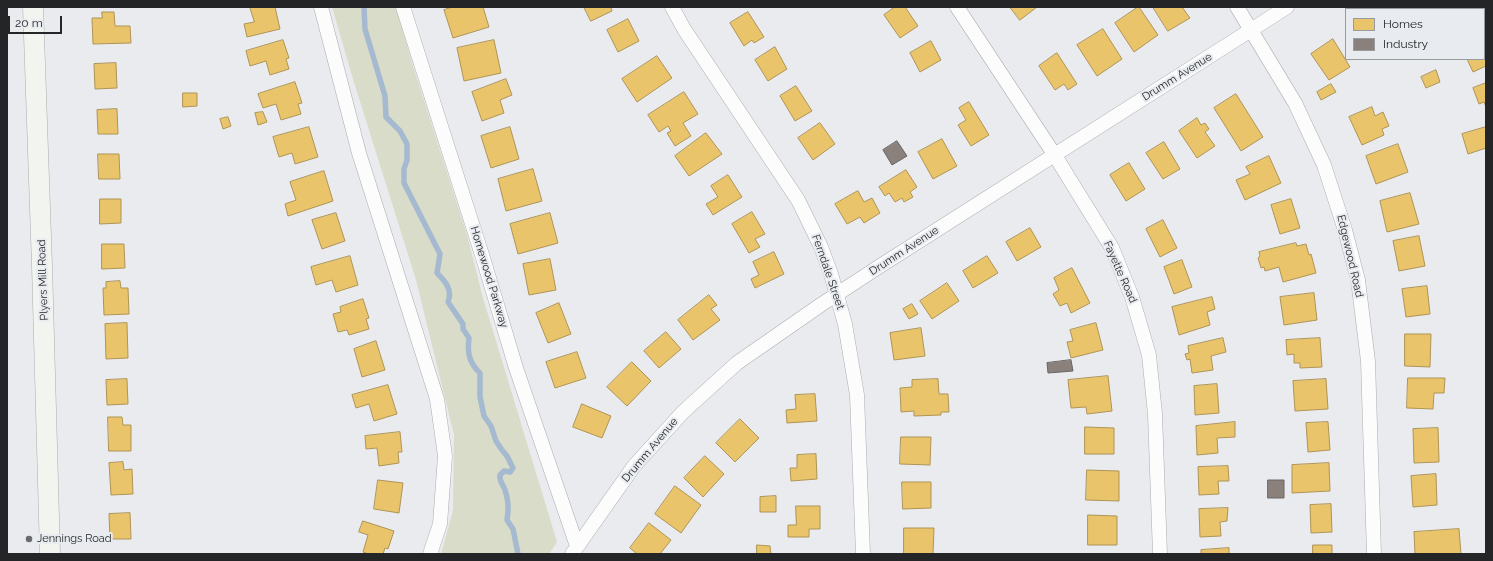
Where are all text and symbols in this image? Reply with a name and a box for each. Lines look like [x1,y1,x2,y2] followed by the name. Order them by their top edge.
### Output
[10,8,64,34] scale bar
[1345,8,1485,60] legend
[15,16,43,30] text: 20 m
[1383,17,1423,31] text: Homes
[1383,37,1428,51] text: Industry
[1140,50,1214,104] street label: Drumm Avenue
[1334,213,1366,299] street label: Edgewood Road
[867,224,941,278] street label: Drumm Avenue
[467,225,511,329] street label: Homewood Parkway
[809,233,847,311] street label: Ferndale Street
[35,239,51,321] street label: Plyers Mill Road
[1100,239,1140,305] street label: Fayette Road
[619,415,681,485] street label: Drumm Avenue
[37,532,112,546] place label: Jennings Road
[24,534,34,544] marker: Jennings Road

